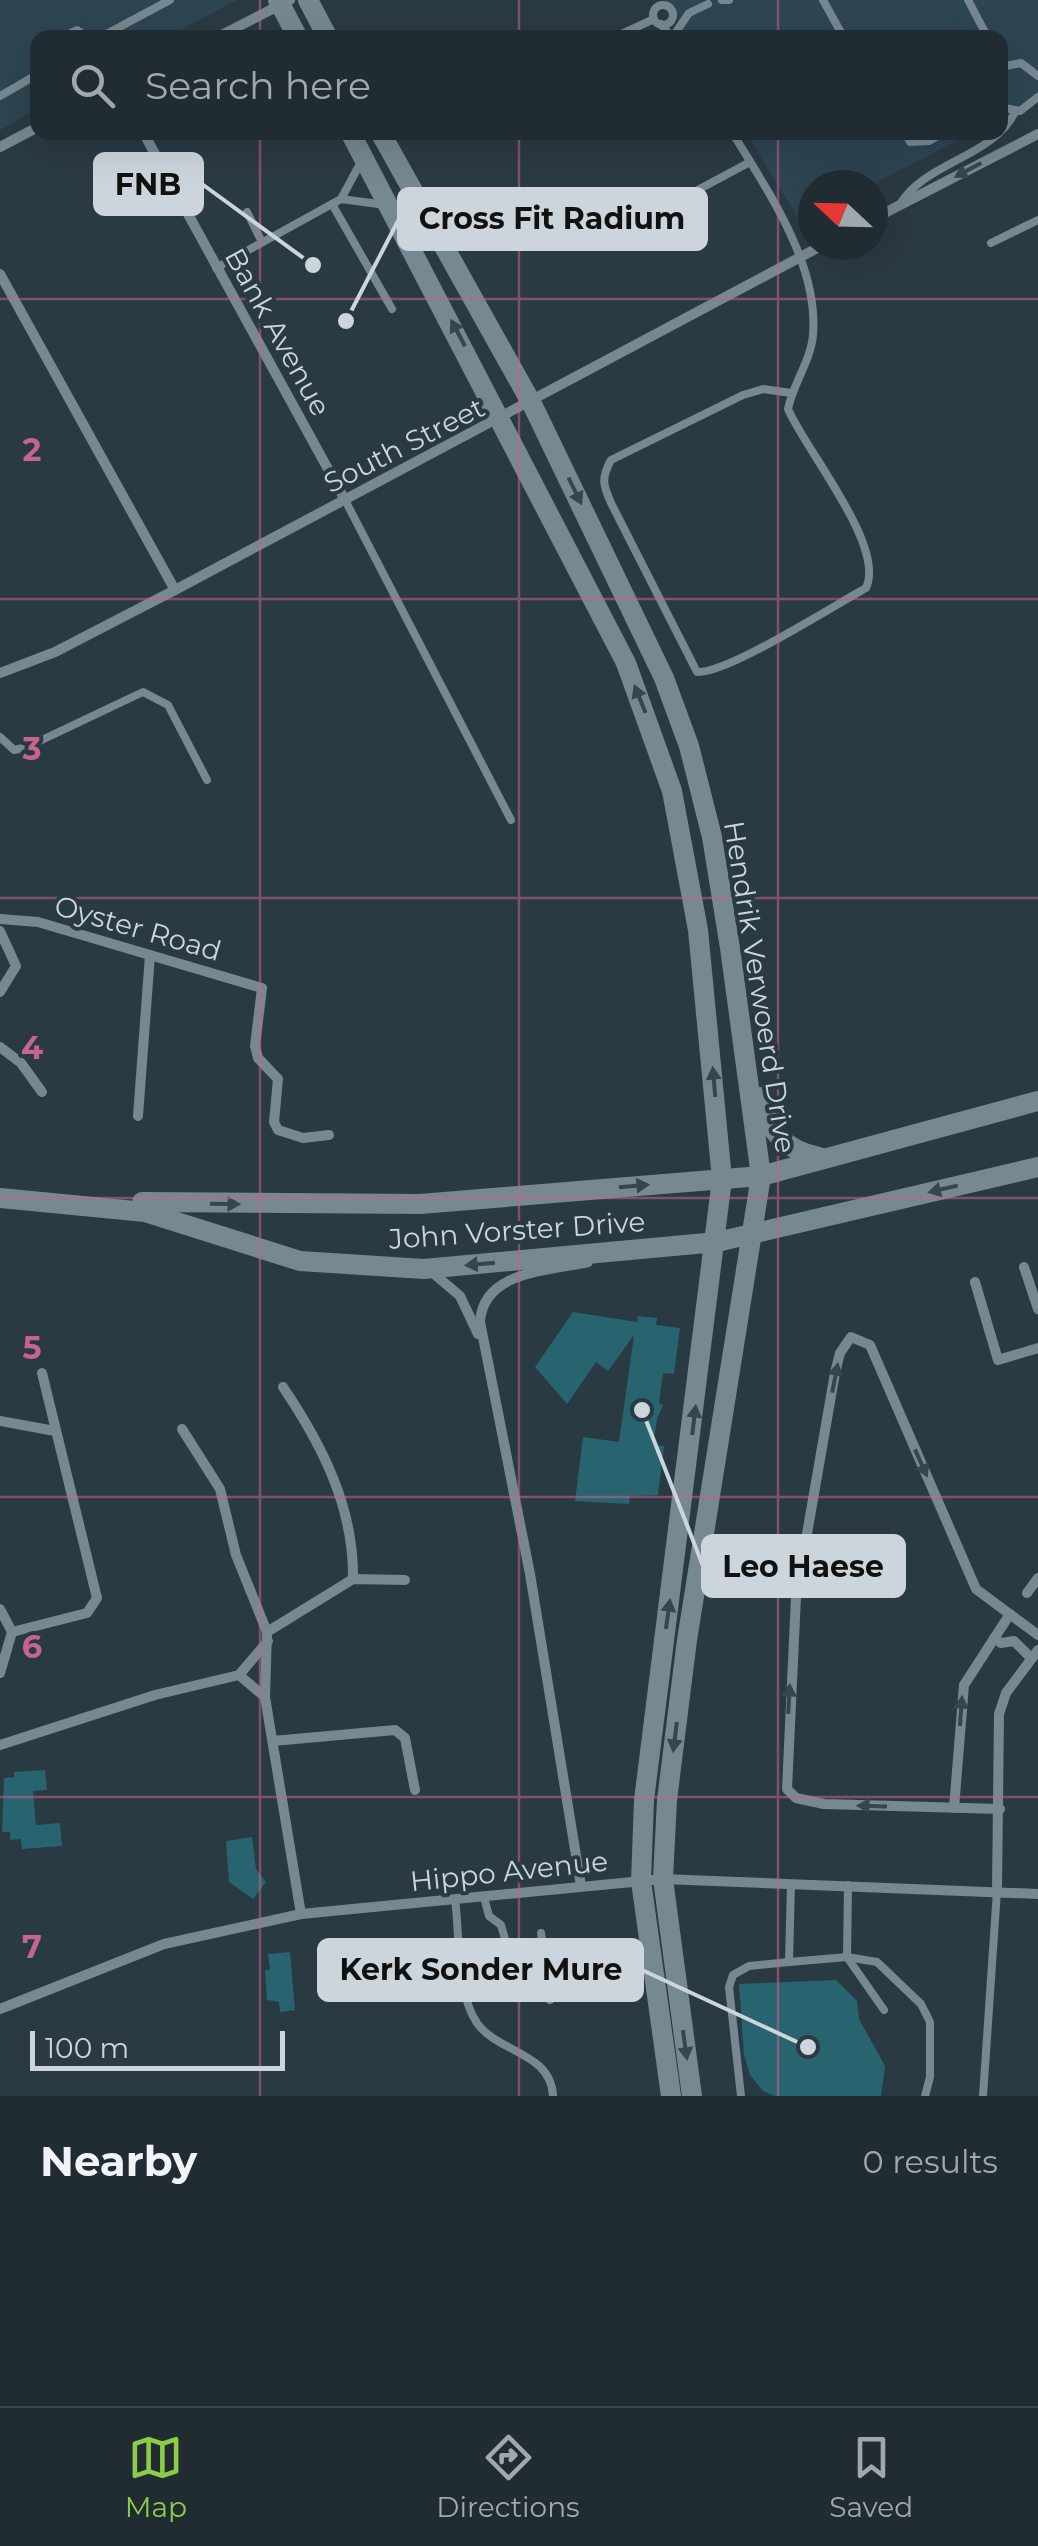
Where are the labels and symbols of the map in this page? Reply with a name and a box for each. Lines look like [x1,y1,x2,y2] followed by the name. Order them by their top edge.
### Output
[95,154,202,214] callout: FNB
[954,161,983,178] one-way arrow
[115,166,181,203] text: FNB
[798,170,888,260] north arrow
[399,189,706,249] callout: Cross Fit Radium
[419,200,685,237] text: Cross Fit Radium
[218,242,338,422] street label: Bank Avenue
[450,319,467,348] one-way arrow
[318,390,490,500] street label: South Street
[23,430,41,469] text: 2
[566,477,583,506] one-way arrow
[631,683,647,713] one-way arrow
[22,729,41,768] text: 3
[717,818,803,1156] street label: Hendrik Verwoerd Drive
[51,888,225,968] street label: Oyster Road
[21,1028,43,1067] text: 4
[705,1066,721,1098] one-way arrow
[618,1178,650,1194] one-way arrow
[927,1182,958,1197] one-way arrow
[209,1197,241,1213] one-way arrow
[387,1204,646,1256] street label: John Vorster Drive
[464,1257,496,1273] one-way arrow
[22,1328,42,1367] text: 5
[827,1362,843,1393] one-way arrow
[686,1404,702,1436] one-way arrow
[913,1448,929,1478] one-way arrow
[703,1536,904,1596] callout: Leo Haese
[722,1548,884,1585] text: Leo Haese
[660,1598,676,1629] one-way arrow
[22,1627,42,1666] text: 6
[781,1683,797,1715] one-way arrow
[953,1695,969,1727] one-way arrow
[666,1721,682,1753] one-way arrow
[855,1797,887,1813] one-way arrow
[408,1844,610,1898] street label: Hippo Avenue
[22,1927,42,1966] text: 7
[319,1940,642,2000] callout: Kerk Sonder Mure
[339,1951,623,1988] text: Kerk Sonder Mure
[30,2026,285,2070] scale bar
[677,2030,693,2062] one-way arrow

